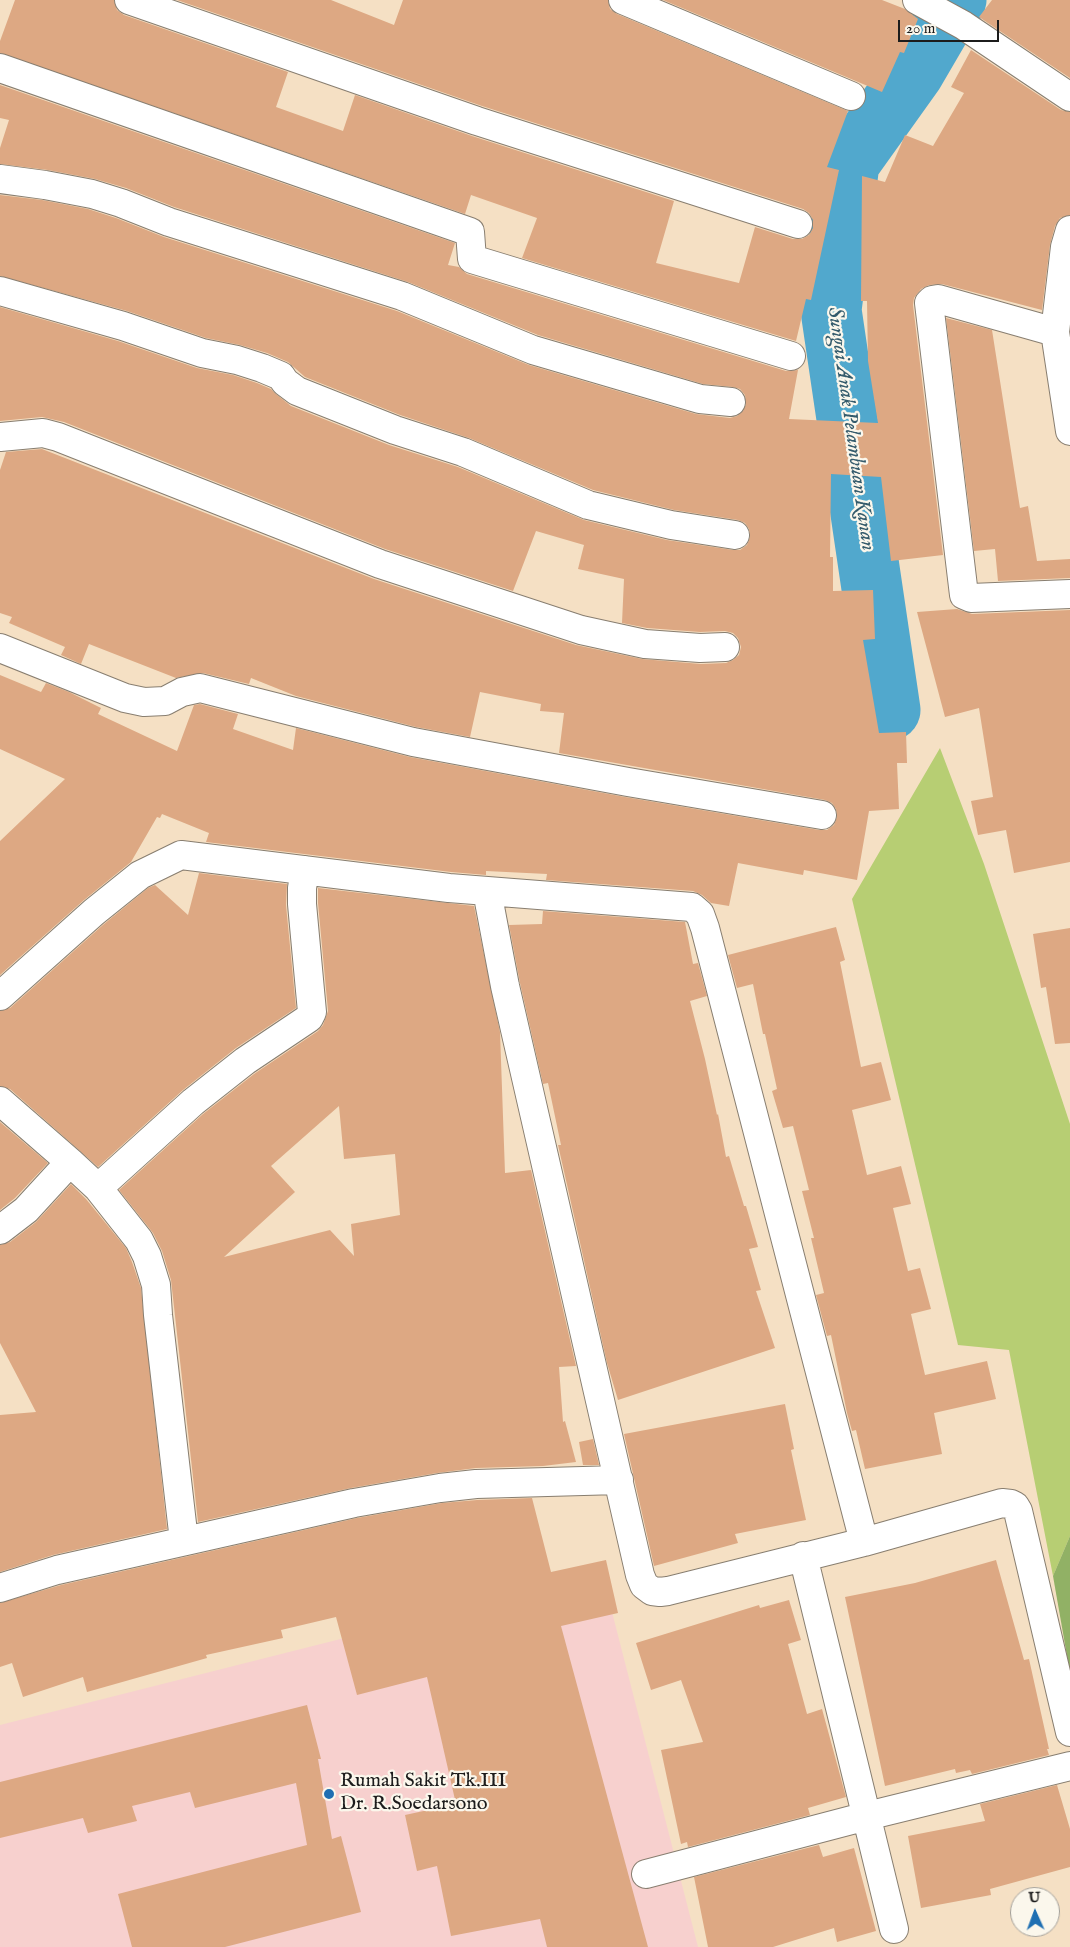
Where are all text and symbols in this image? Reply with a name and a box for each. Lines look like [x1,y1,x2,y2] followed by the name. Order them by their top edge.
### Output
[900,10,1001,42] scale bar
[906,19,935,38] text: 20 m
[820,306,880,552] water label: Sungai Anak Pelambuan Kanan
[340,1770,506,1817] place label: Rumah Sakit Tk.III Dr. R.Soedarsono
[322,1787,336,1801] marker: Rumah Sakit Tk.III Dr. R.Soedarsono
[1010,1887,1060,1937] north arrow
[1028,1889,1041,1907] text: U

